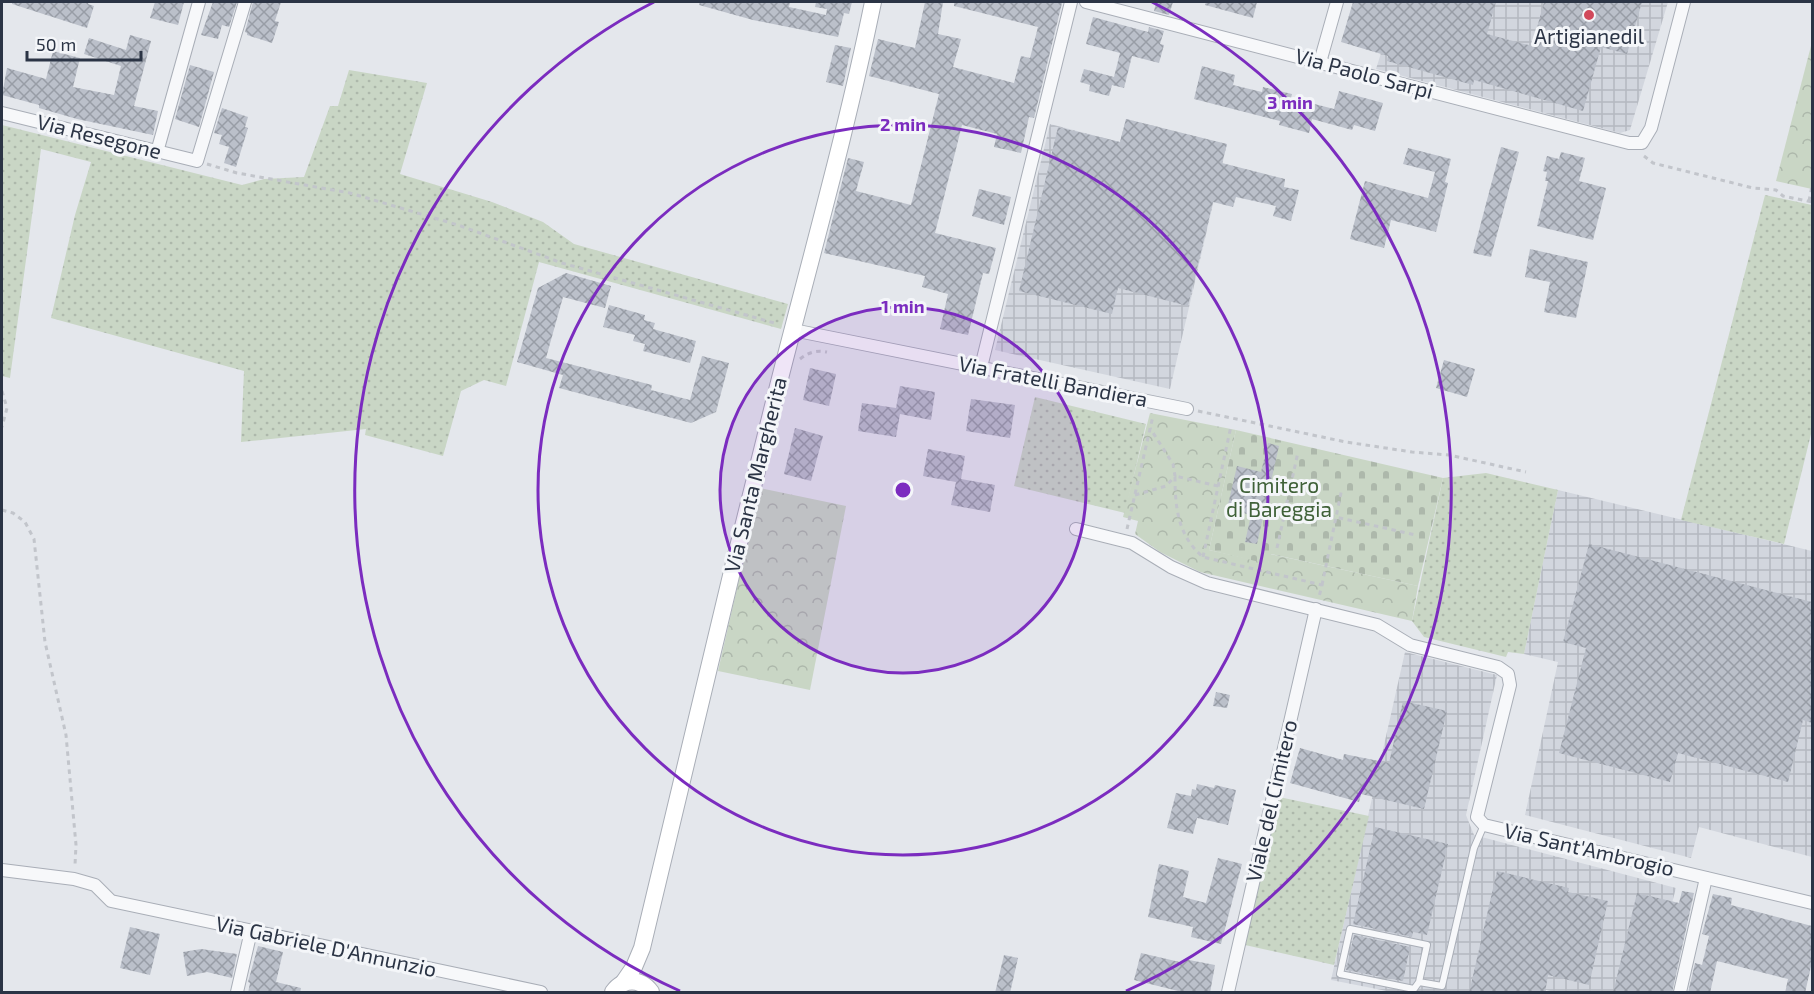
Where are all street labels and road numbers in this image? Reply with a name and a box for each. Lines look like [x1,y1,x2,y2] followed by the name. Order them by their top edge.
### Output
[1293,42,1436,103] street label: Via Paolo Sarpi
[35,108,164,163] street label: Via Resegone
[957,350,1150,411] street label: Via Fratelli Bandiera
[718,374,791,575] street label: Via Santa Margherita
[1240,717,1301,884] street label: Viale del Cimitero
[1502,817,1677,880] street label: Via Sant'Ambrogio
[214,910,439,981] street label: Via Gabriele D'Annunzio

